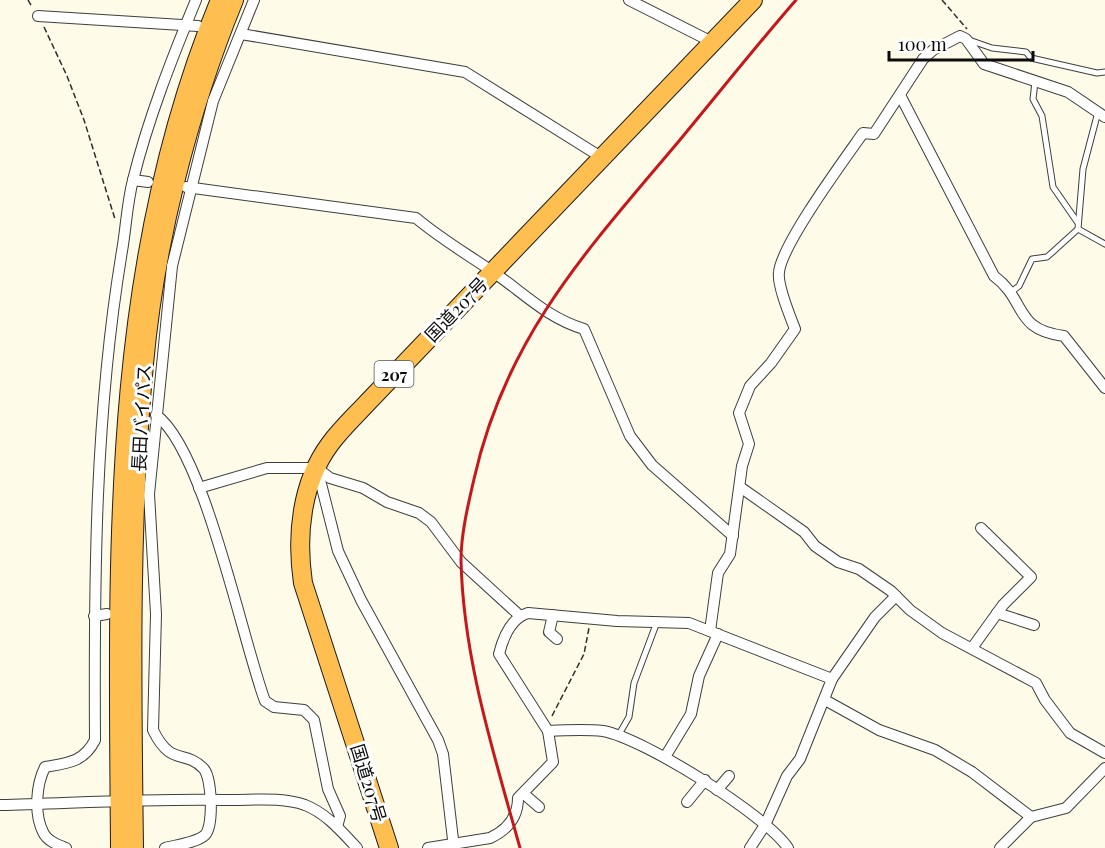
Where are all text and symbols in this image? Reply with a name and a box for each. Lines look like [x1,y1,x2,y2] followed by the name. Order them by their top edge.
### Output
[889,24,1033,62] scale bar
[898,32,947,56] text: 100 m
[419,272,493,346] street label: 国道207号
[374,361,414,387] road number: 207
[126,364,156,472] street label: 長田バイパス
[346,741,392,825] street label: 国道207号

